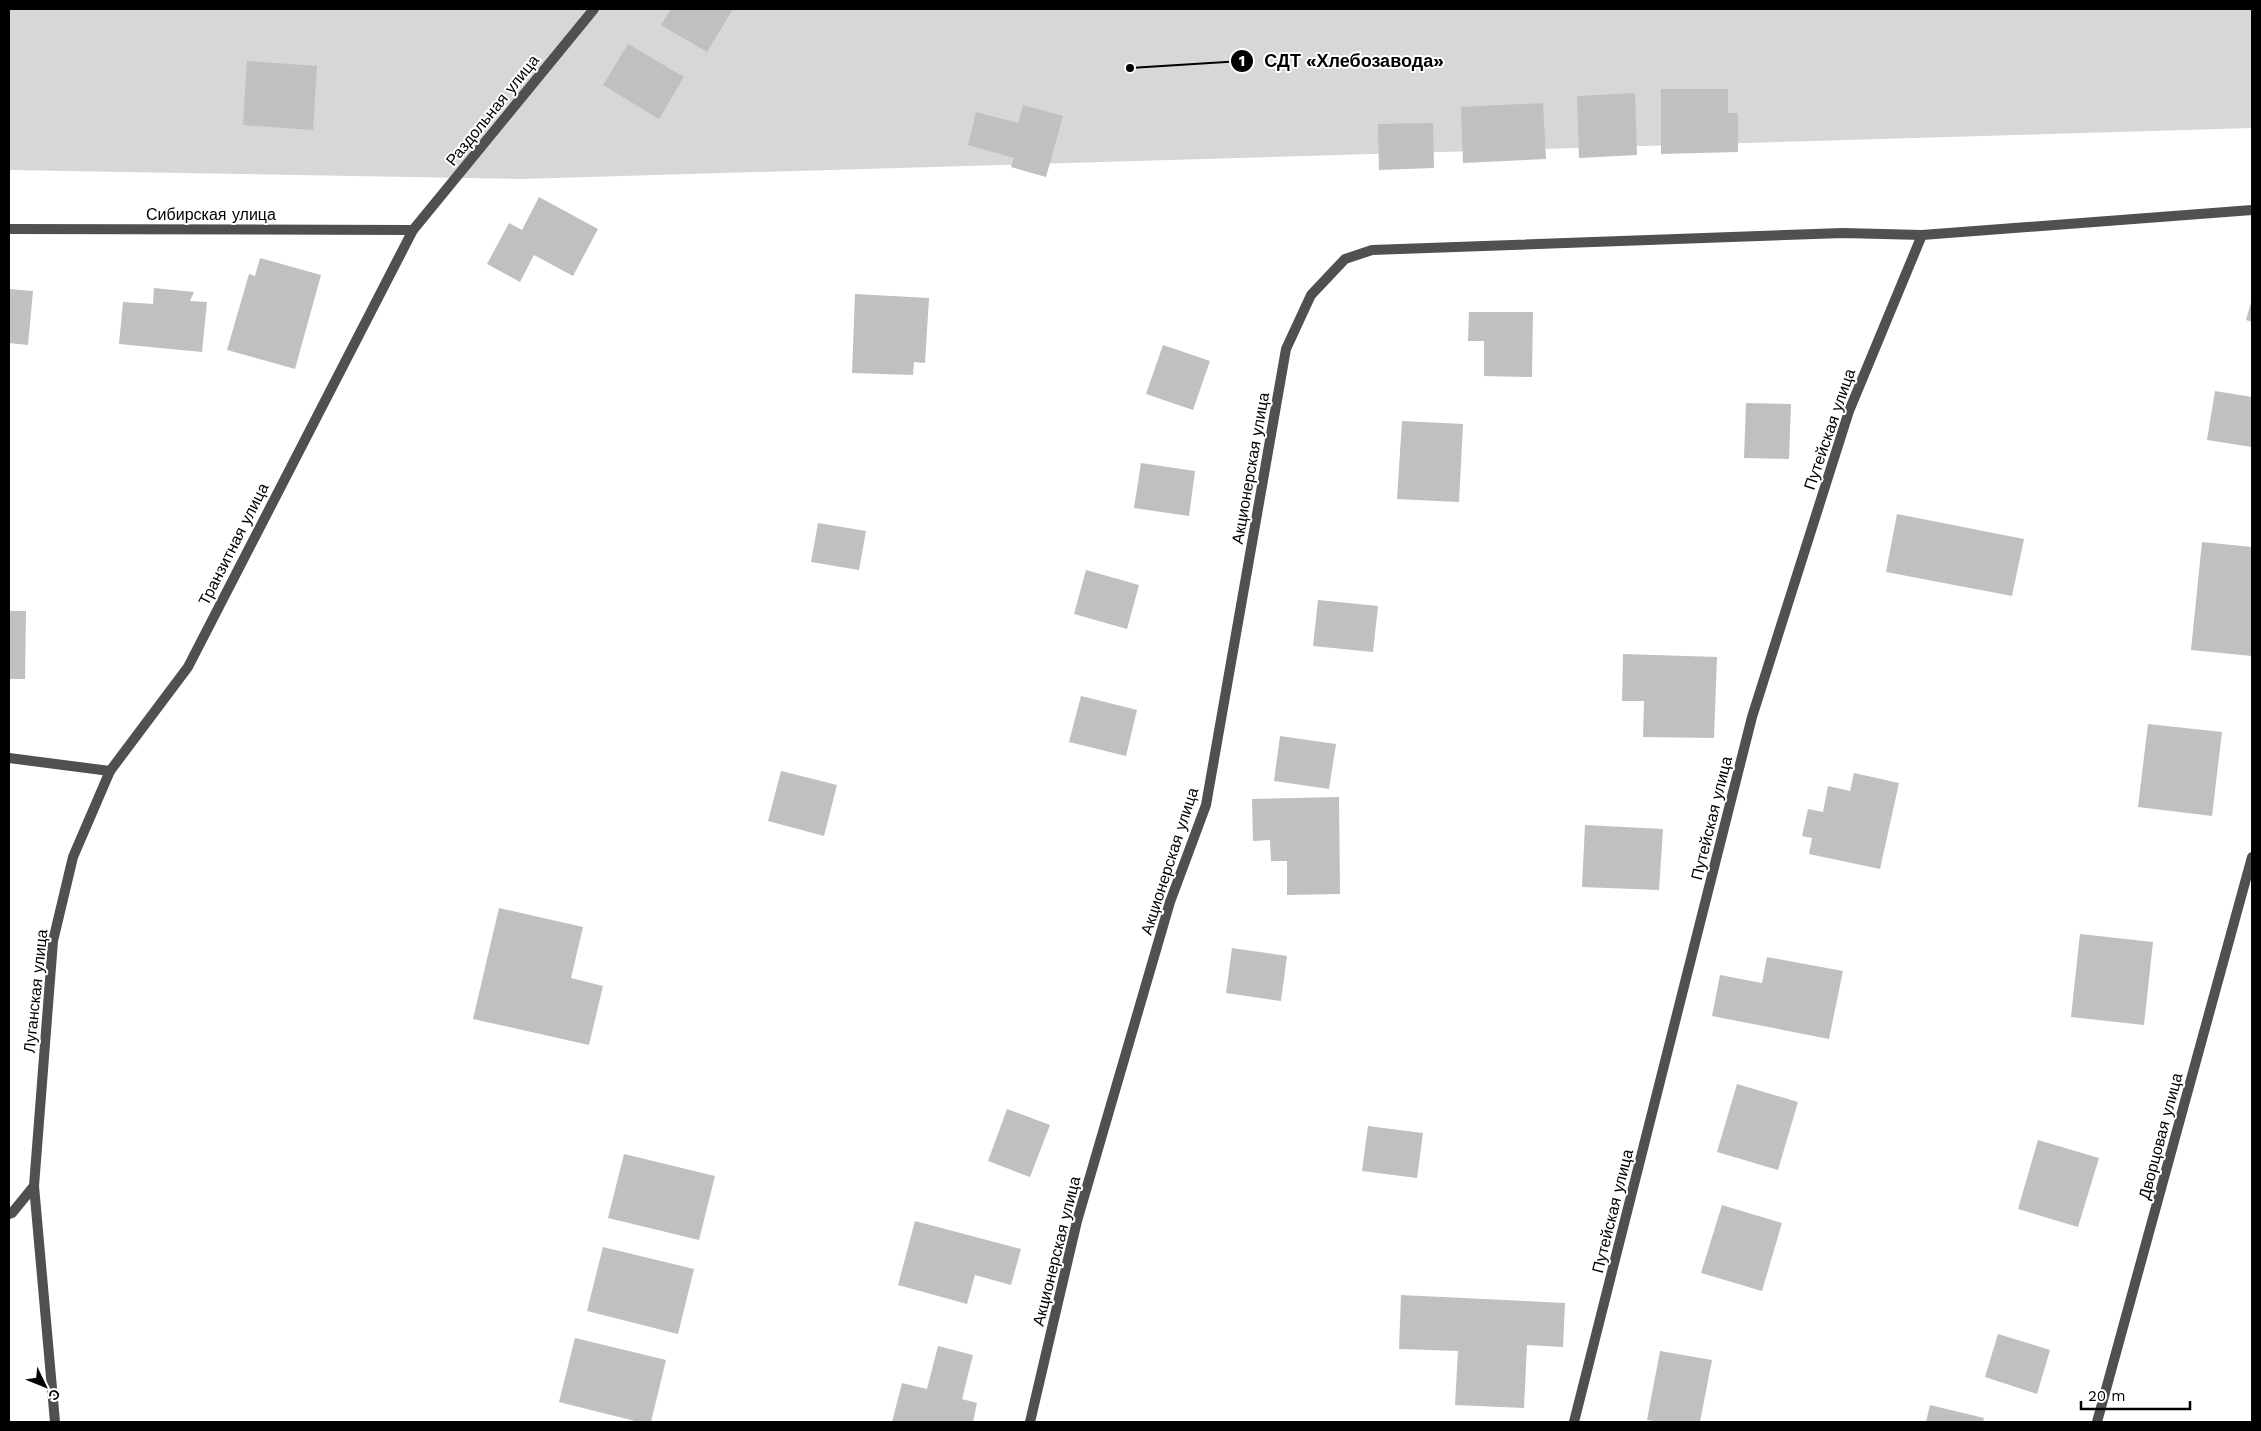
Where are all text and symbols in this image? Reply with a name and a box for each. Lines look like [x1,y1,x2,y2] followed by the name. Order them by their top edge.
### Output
[1230,44,1454,77] callout: СДТ «Хлебозавода»
[1264,50,1444,71] text: СДТ «Хлебозавода»
[442,51,543,170] street label: Раздольная улица
[1239,52,1245,70] text: 1
[146,205,276,224] street label: Сибирская улица
[1800,366,1859,492] street label: Путейская улица
[1228,391,1273,545] street label: Акционерская улица
[194,480,273,609] street label: Транзитная улица
[1687,754,1736,882] street label: Путейская улица
[1137,785,1202,937] street label: Акционерская улица
[20,928,51,1054] street label: Луганская улица
[2134,1071,2187,1201] street label: Дворцовая улица
[1588,1147,1637,1275] street label: Путейская улица
[1029,1174,1084,1328] street label: Акционерская улица
[20,1361,70,1411] north arrow
[2081,1378,2190,1410] scale bar
[45,1386,64,1404] text: С
[2088,1387,2126,1405] text: 20 m

